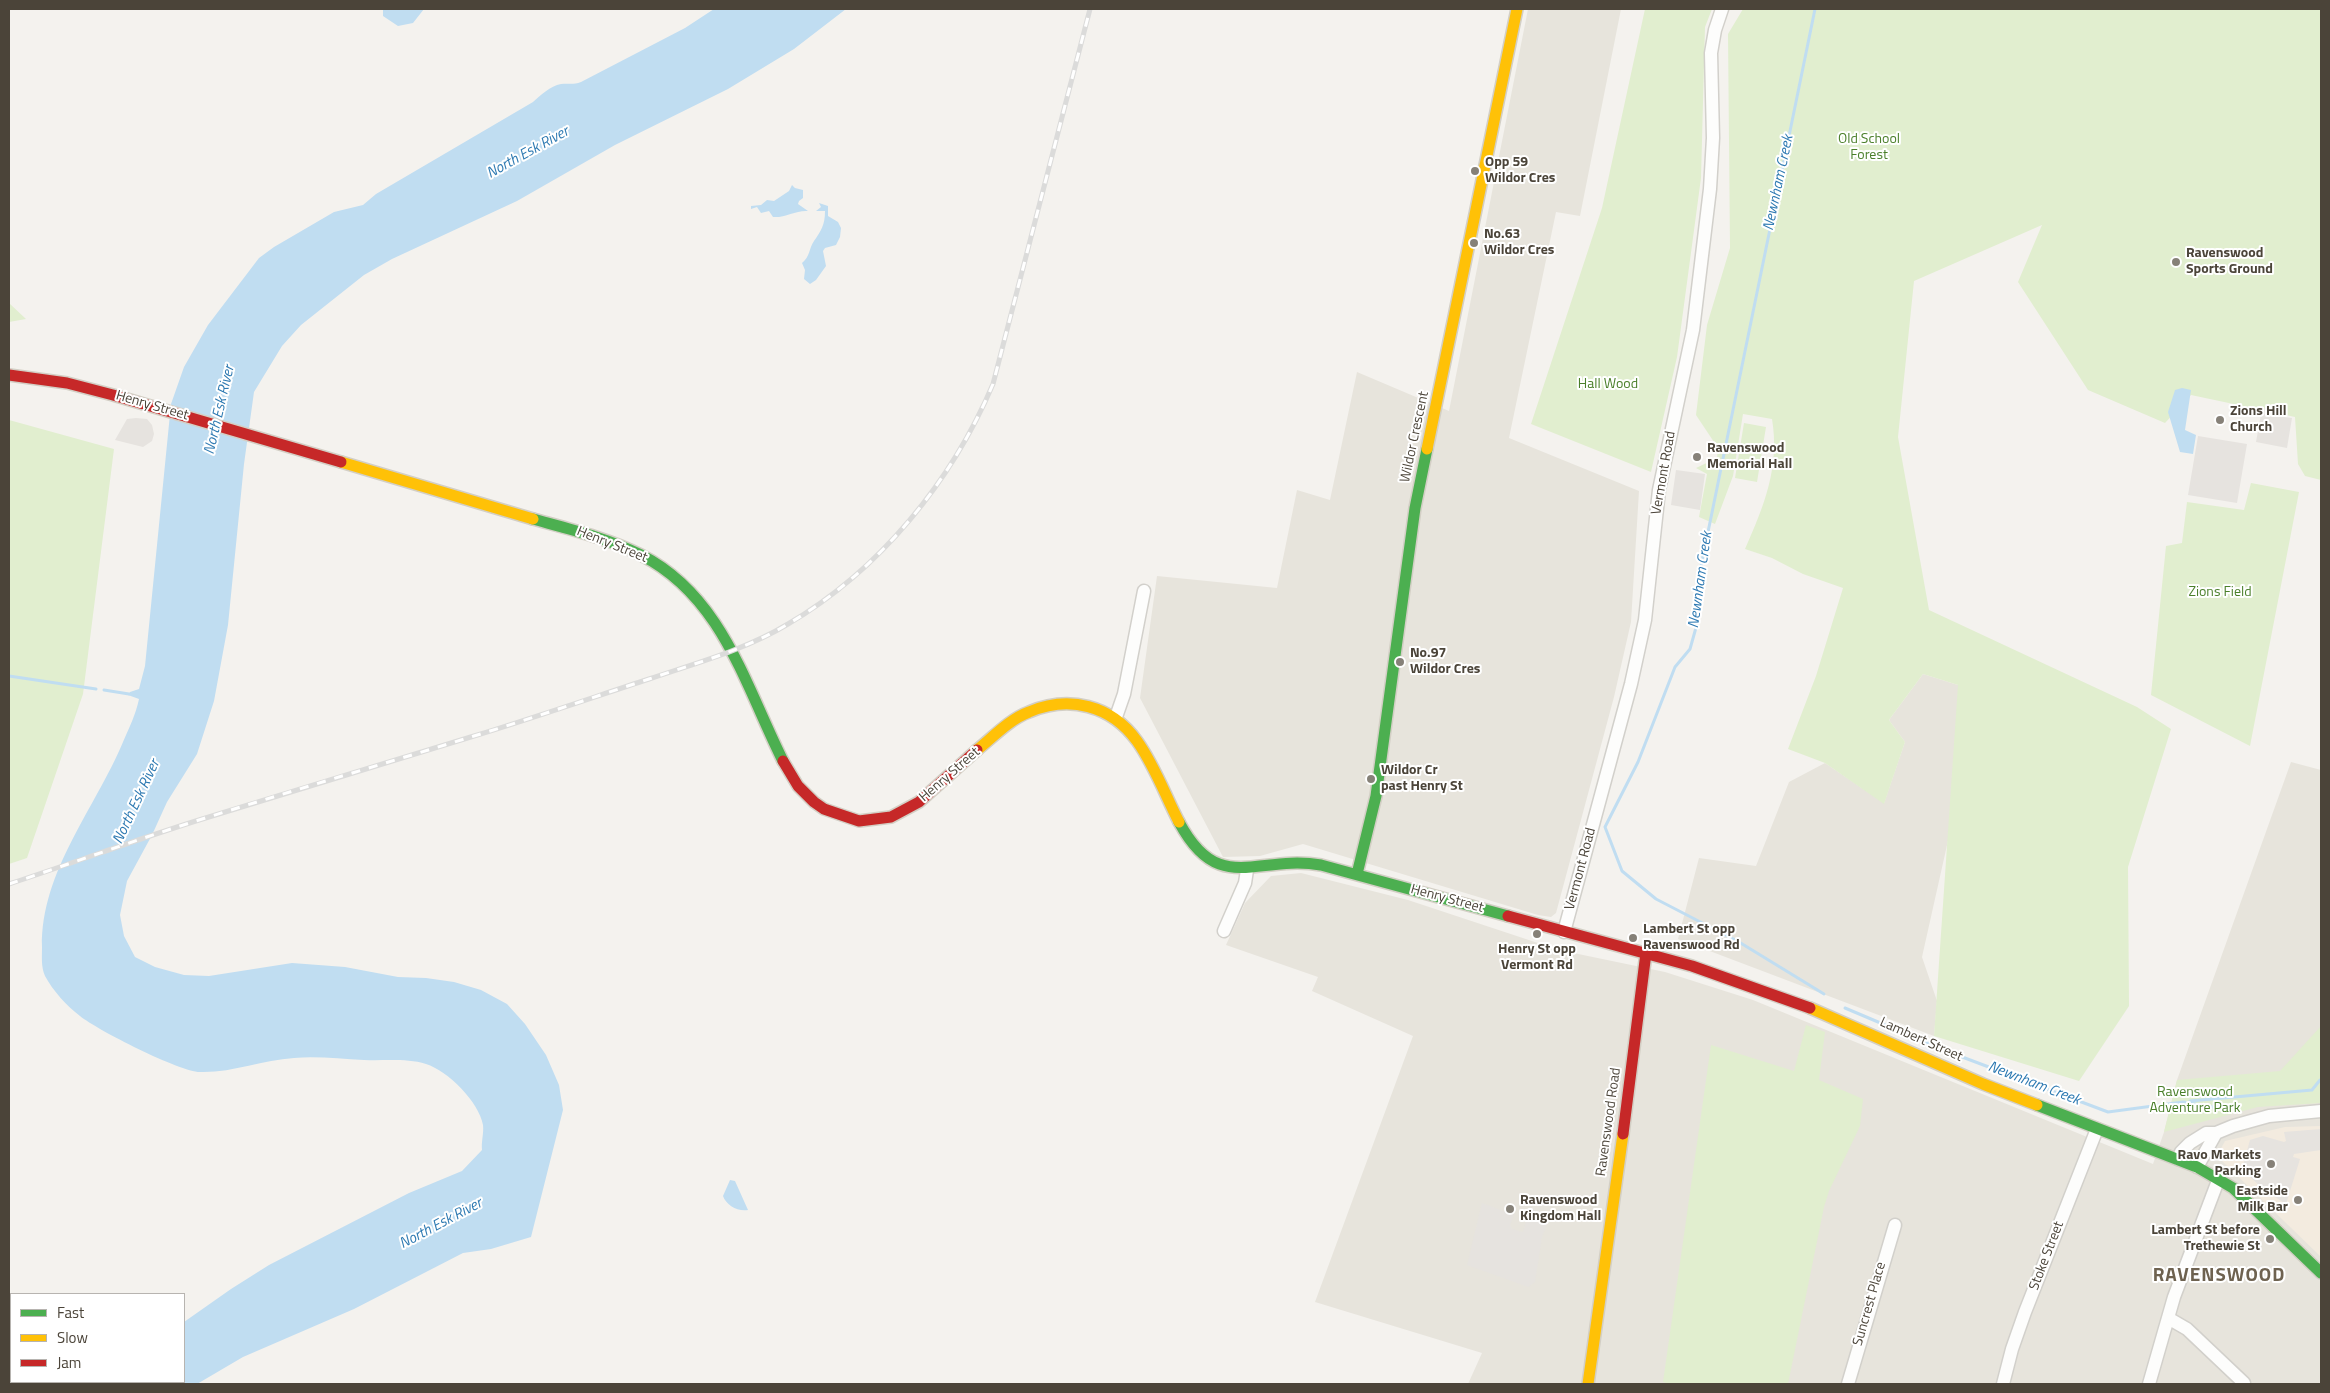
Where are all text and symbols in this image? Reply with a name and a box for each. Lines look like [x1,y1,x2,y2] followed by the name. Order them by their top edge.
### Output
[484,123,572,183] water label: North Esk River
[1838,132,1900,164] park label: Old School Forest
[1760,134,1798,232] water label: Newnham Creek
[1485,155,1555,188] place label: Opp 59 Wildor Cres
[1469,165,1481,177] marker: Opp 59 Wildor Cres
[1484,227,1554,260] place label: No.63 Wildor Cres
[1468,237,1480,249] marker: No.63 Wildor Cres
[2186,246,2273,278] place label: Ravenswood Sports Ground
[2170,256,2182,268] marker: Ravenswood Sports Ground
[201,364,239,456] water label: North Esk River
[1578,377,1638,393] park label: Hall Wood
[114,388,190,424] street label: Henry Street
[1397,390,1433,484] street label: Wildor Crescent
[2230,404,2287,437] place label: Zions Hill Church
[2214,414,2226,426] marker: Zions Hill Church
[1648,430,1680,516] street label: Vermont Road
[1707,441,1792,474] place label: Ravenswood Memorial Hall
[1691,451,1703,463] marker: Ravenswood Memorial Hall
[574,523,650,567] street label: Henry Street
[1685,531,1717,629] water label: Newnham Creek
[2188,585,2252,601] park label: Zions Field
[1410,646,1480,679] place label: No.97 Wildor Cres
[1394,656,1406,668] marker: No.97 Wildor Cres
[916,744,984,806] street label: Henry Street
[110,757,164,847] water label: North Esk River
[1381,763,1463,796] place label: Wildor Cr past Henry St
[1365,773,1377,785] marker: Wildor Cr past Henry St
[1562,826,1600,912] street label: Vermont Road
[1409,881,1485,917] street label: Henry Street
[1643,922,1740,954] place label: Lambert St opp Ravenswood Rd
[1531,928,1543,940] marker: Henry St opp Vermont Rd
[1627,932,1639,944] marker: Lambert St opp Ravenswood Rd
[1498,942,1576,974] place label: Henry St opp Vermont Rd
[1877,1014,1965,1066] street label: Lambert Street
[1985,1058,2083,1110] water label: Newnham Creek
[1593,1067,1625,1177] street label: Ravenswood Road
[2150,1085,2240,1118] park label: Ravenswood Adventure Park
[2178,1148,2261,1180] place label: Ravo Markets Parking
[2265,1158,2277,1170] marker: Ravo Markets Parking
[2236,1184,2288,1216] place label: Eastside Milk Bar
[1520,1193,1601,1226] place label: Ravenswood Kingdom Hall
[2292,1194,2304,1206] marker: Eastside Milk Bar
[397,1195,485,1253] water label: North Esk River
[1504,1203,1516,1215] marker: Ravenswood Kingdom Hall
[2026,1219,2068,1293] street label: Stoke Street
[2151,1223,2260,1256] place label: Lambert St before Trethewie St
[2264,1233,2276,1245] marker: Lambert St before Trethewie St
[1850,1260,1890,1348] street label: Suncrest Place
[2151,1265,2287,1287] district label: RAVENSWOOD
[10,1293,185,1383] legend
[57,1301,84,1324] text: Fast
[57,1326,88,1349] text: Slow
[57,1351,81,1374] text: Jam

